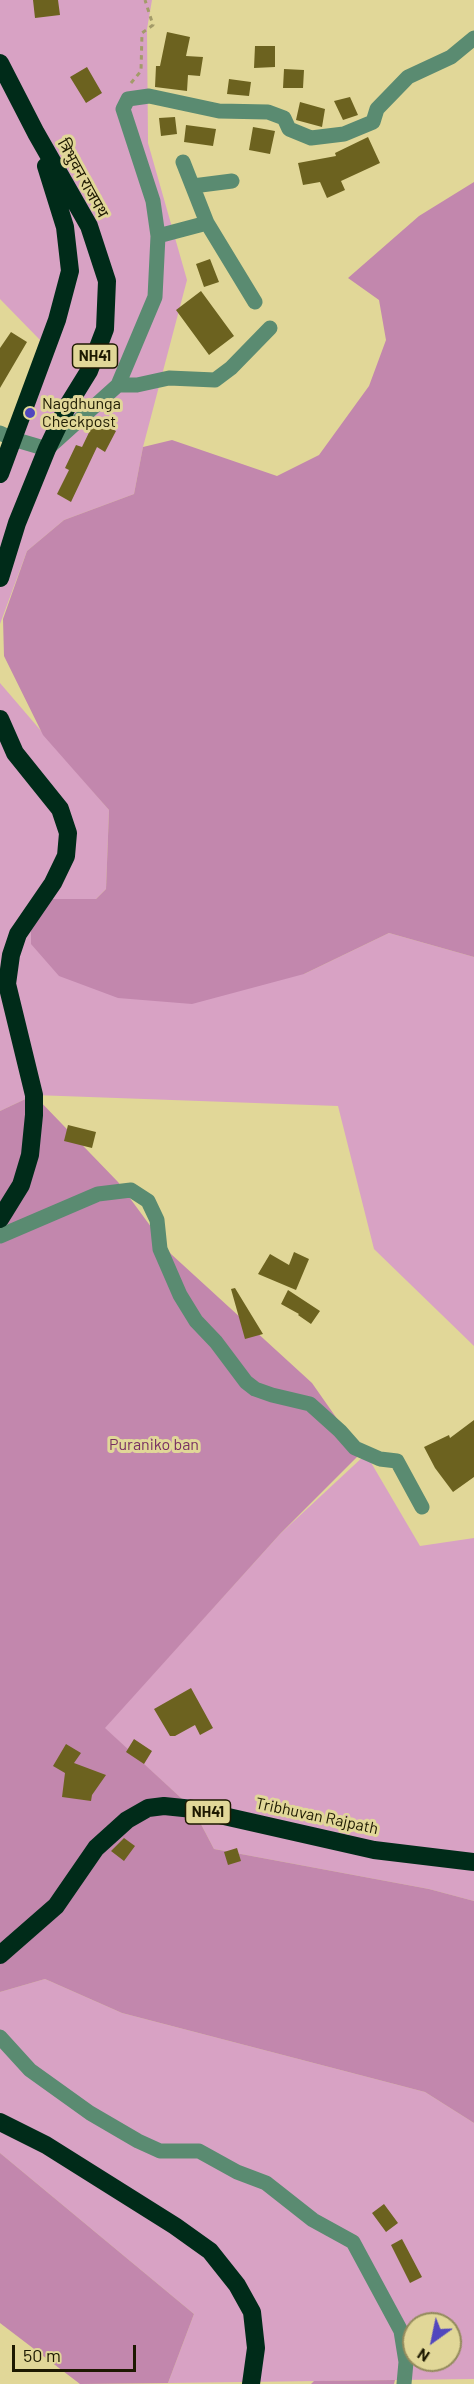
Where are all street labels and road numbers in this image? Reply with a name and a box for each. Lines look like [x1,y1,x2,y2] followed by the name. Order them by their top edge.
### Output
[53,135,113,221] street label: त्रिभुवन राजपथ
[72,344,118,368] road number: NH41
[254,1794,380,1838] street label: Tribhuvan Rajpath
[186,1800,230,1824] road number: NH41

